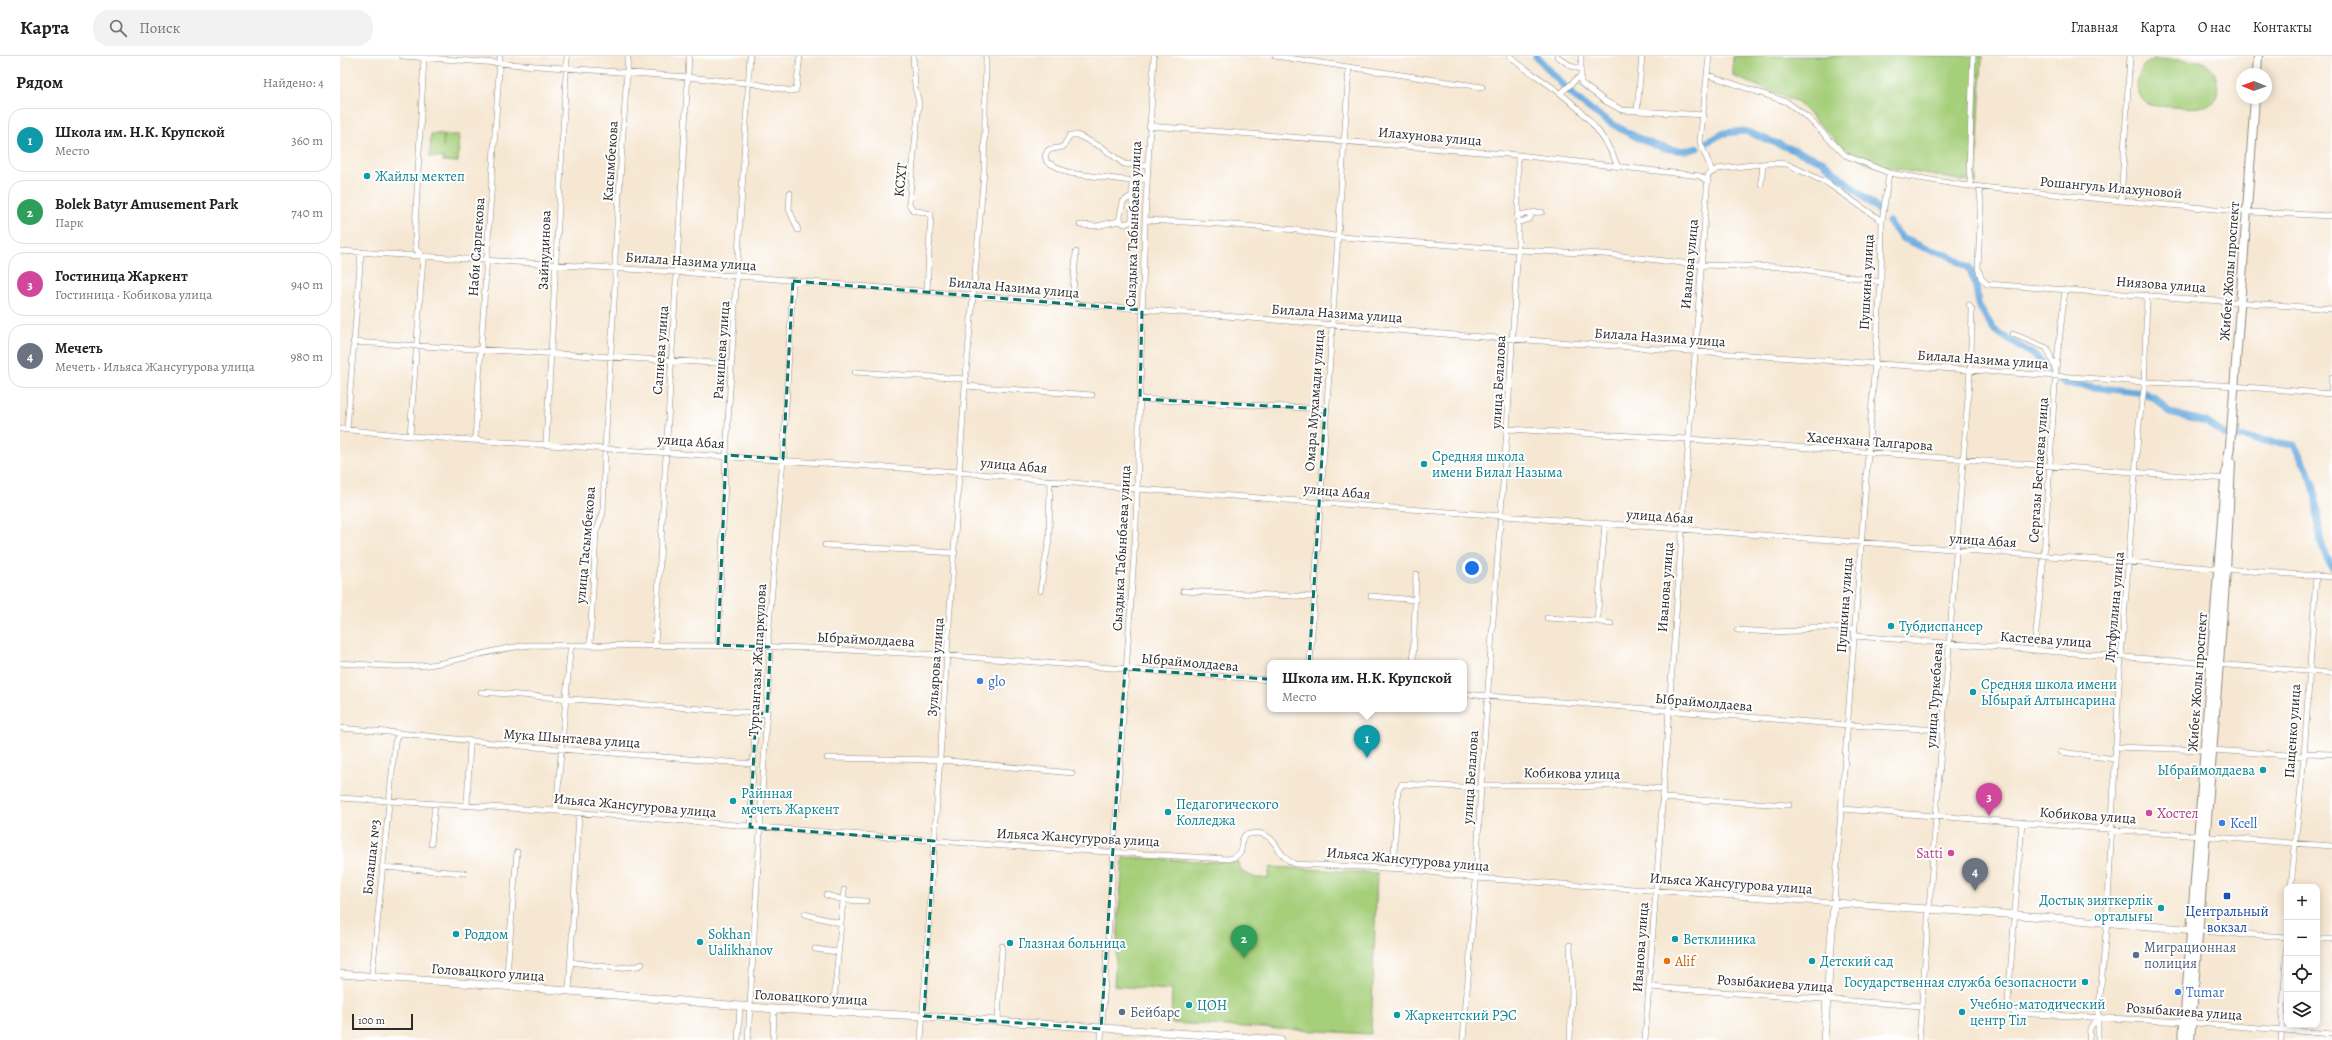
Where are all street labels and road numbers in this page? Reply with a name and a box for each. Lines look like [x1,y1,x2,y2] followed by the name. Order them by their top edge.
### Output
[598,119,623,202] street label: Касымбекова
[1377,123,1483,151] street label: Илахунова улица
[1121,140,1146,307] street label: Сыздыка Табынбаева улица
[889,162,912,198] street label: КСХТ
[2039,172,2183,203] street label: Рошангуль Илахуновой
[464,196,489,297] street label: Наби Сарпекова
[2215,201,2244,341] street label: Жибек Жолы проспект
[534,209,555,290] street label: Зайнудинова
[1676,218,1703,310] street label: Иванова улица
[1855,233,1879,330] street label: Пушкина улица
[625,247,758,276] street label: Билала Назима улица
[948,272,1081,303] street label: Билала Назима улица
[2115,272,2207,297] street label: Ниязова улица
[1271,299,1404,328] street label: Билала Назима улица
[709,300,734,400] street label: Ракишева улица
[648,304,673,395] street label: Сапиева улица
[1594,323,1727,352] street label: Билала Назима улица
[1300,328,1329,472] street label: Омара Мухамади улица
[1487,334,1510,430] street label: улица Белалова
[1917,345,2050,374] street label: Билала Назима улица
[2024,396,2053,543] street label: Сергазы Беспаева улица
[1806,428,1934,455] street label: Хасенхана Талгарова
[656,430,725,453] street label: улица Абая
[979,453,1048,478] street label: улица Абая
[1108,464,1135,632] street label: Сыздыка Табынбаева улица
[1302,479,1371,504] street label: улица Абая
[571,485,600,605] street label: улица Тасымбекова
[1625,505,1694,528] street label: улица Абая
[1948,529,2017,552] street label: улица Абая
[1653,541,1678,633] street label: Иванова улица
[2100,550,2129,663] street label: Лутфуллина улица
[1832,556,1857,654] street label: Пушкина улица
[744,583,771,737] street label: Тургангазы Жапаркулова
[2183,612,2212,752] street label: Жибек Жолы проспект
[923,616,948,717] street label: Зульярова улица
[817,627,916,652] street label: Ыбраймолдаева
[1999,627,2093,652] street label: Кастеева улица
[1921,641,1948,749] street label: улица Туркебаева
[1141,649,1240,676] street label: Ыбраймолдаева
[2280,683,2305,779] street label: Пащенко улица
[1655,689,1754,716] street label: Ыбраймолдаева
[503,724,642,753] street label: Мука Шынтаева улица
[1458,729,1483,825] street label: улица Белалова
[1523,763,1621,784] street label: Кобикова улица
[553,789,718,822] street label: Ильяса Жансугурова улица
[2039,803,2137,828] street label: Кобикова улица
[358,818,385,896] street label: Болашак №3
[996,824,1161,851] street label: Ильяса Жансугурова улица
[1326,843,1491,876] street label: Ильяса Жансугурова улица
[1649,868,1814,899] street label: Ильяса Жансугурова улица
[1628,901,1653,993] street label: Иванова улица
[431,959,546,986] street label: Головацкого улица
[1716,970,1834,997] street label: Розыбакиева улица
[754,985,869,1010] street label: Головацкого улица
[2125,998,2243,1025] street label: Розыбакиева улица

